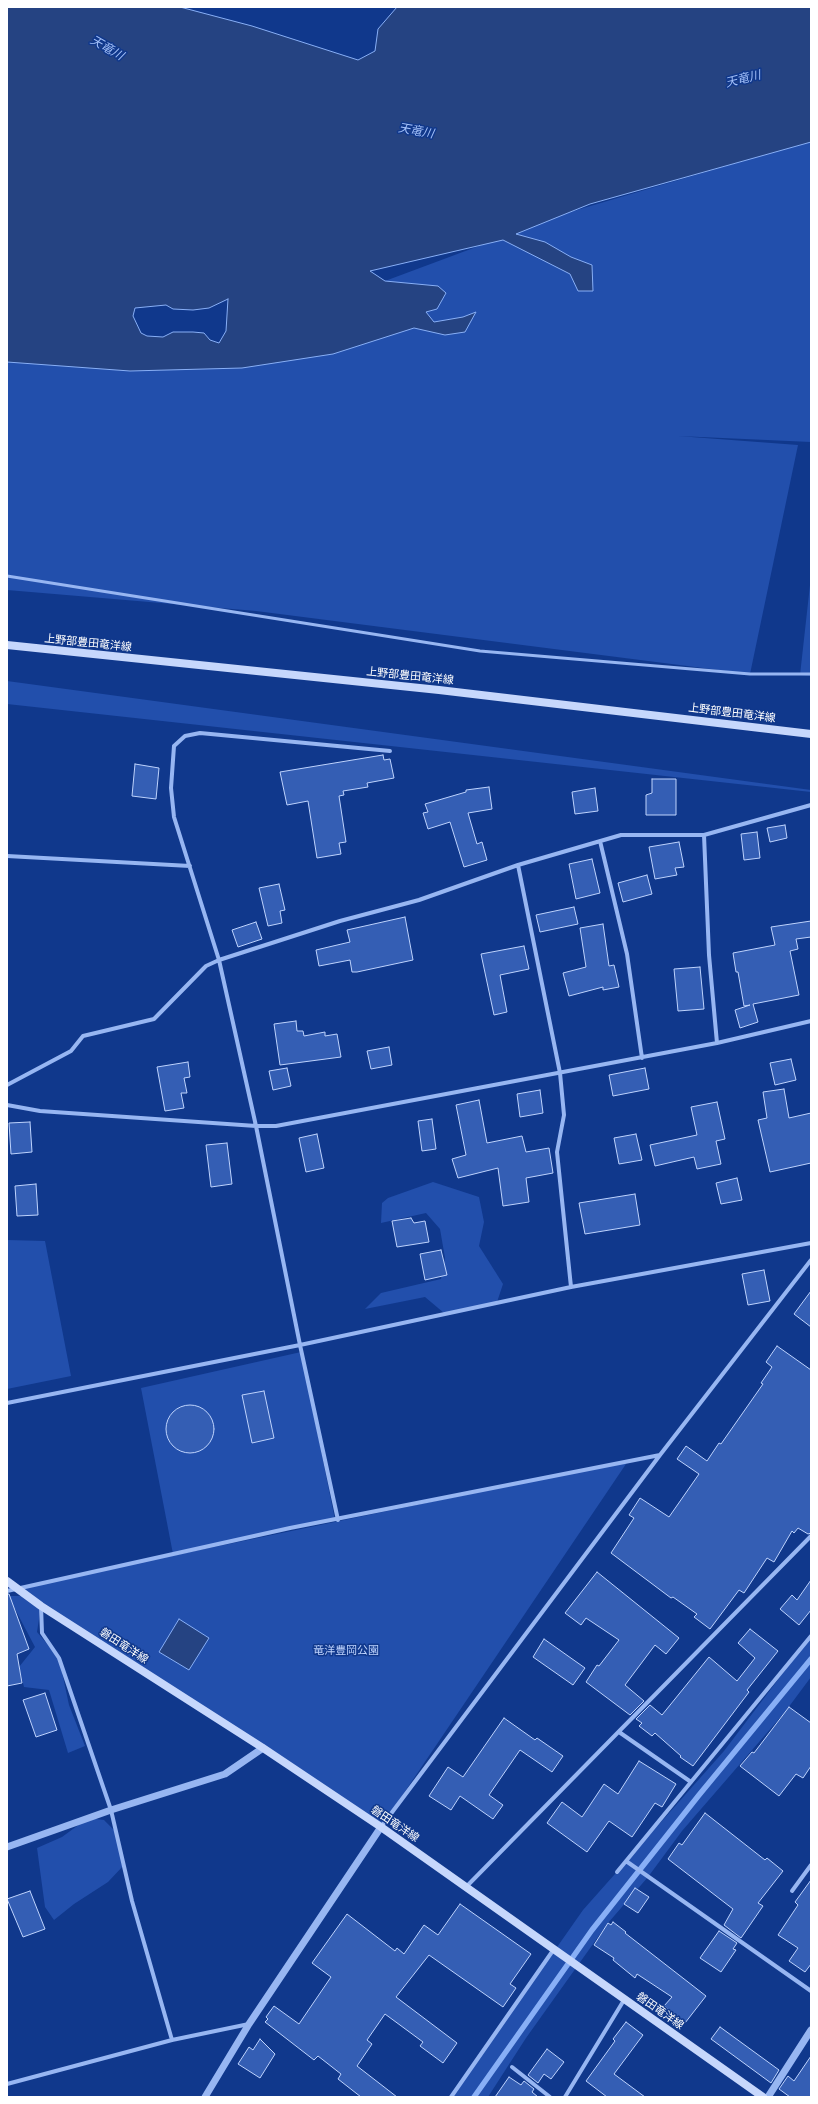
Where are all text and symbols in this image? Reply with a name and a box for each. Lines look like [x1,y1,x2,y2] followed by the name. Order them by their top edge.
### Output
[88,33,126,63] water label: 天竜川
[724,68,762,90] water label: 天竜川
[397,121,435,141] water label: 天竜川
[44,632,132,654] street label: 上野部豊田竜洋線
[366,665,454,687] street label: 上野部豊田竜洋線
[688,701,776,725] street label: 上野部豊田竜洋線
[97,1625,151,1667] street label: 磐田竜洋線
[313,1644,379,1658] park label: 竜洋豊岡公園
[369,1803,421,1845] street label: 磐田竜洋線
[634,1990,686,2032] street label: 磐田竜洋線

